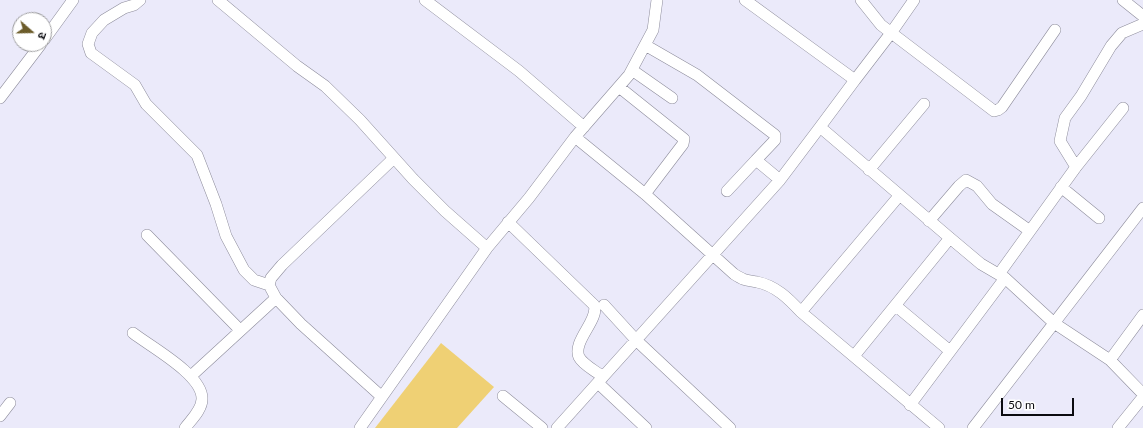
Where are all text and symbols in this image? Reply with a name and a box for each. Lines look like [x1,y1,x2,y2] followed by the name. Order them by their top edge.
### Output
[12,12,52,52] north arrow
[36,31,50,41] text: उ
[1003,390,1076,416] scale bar
[1008,397,1035,412] text: 50 m

